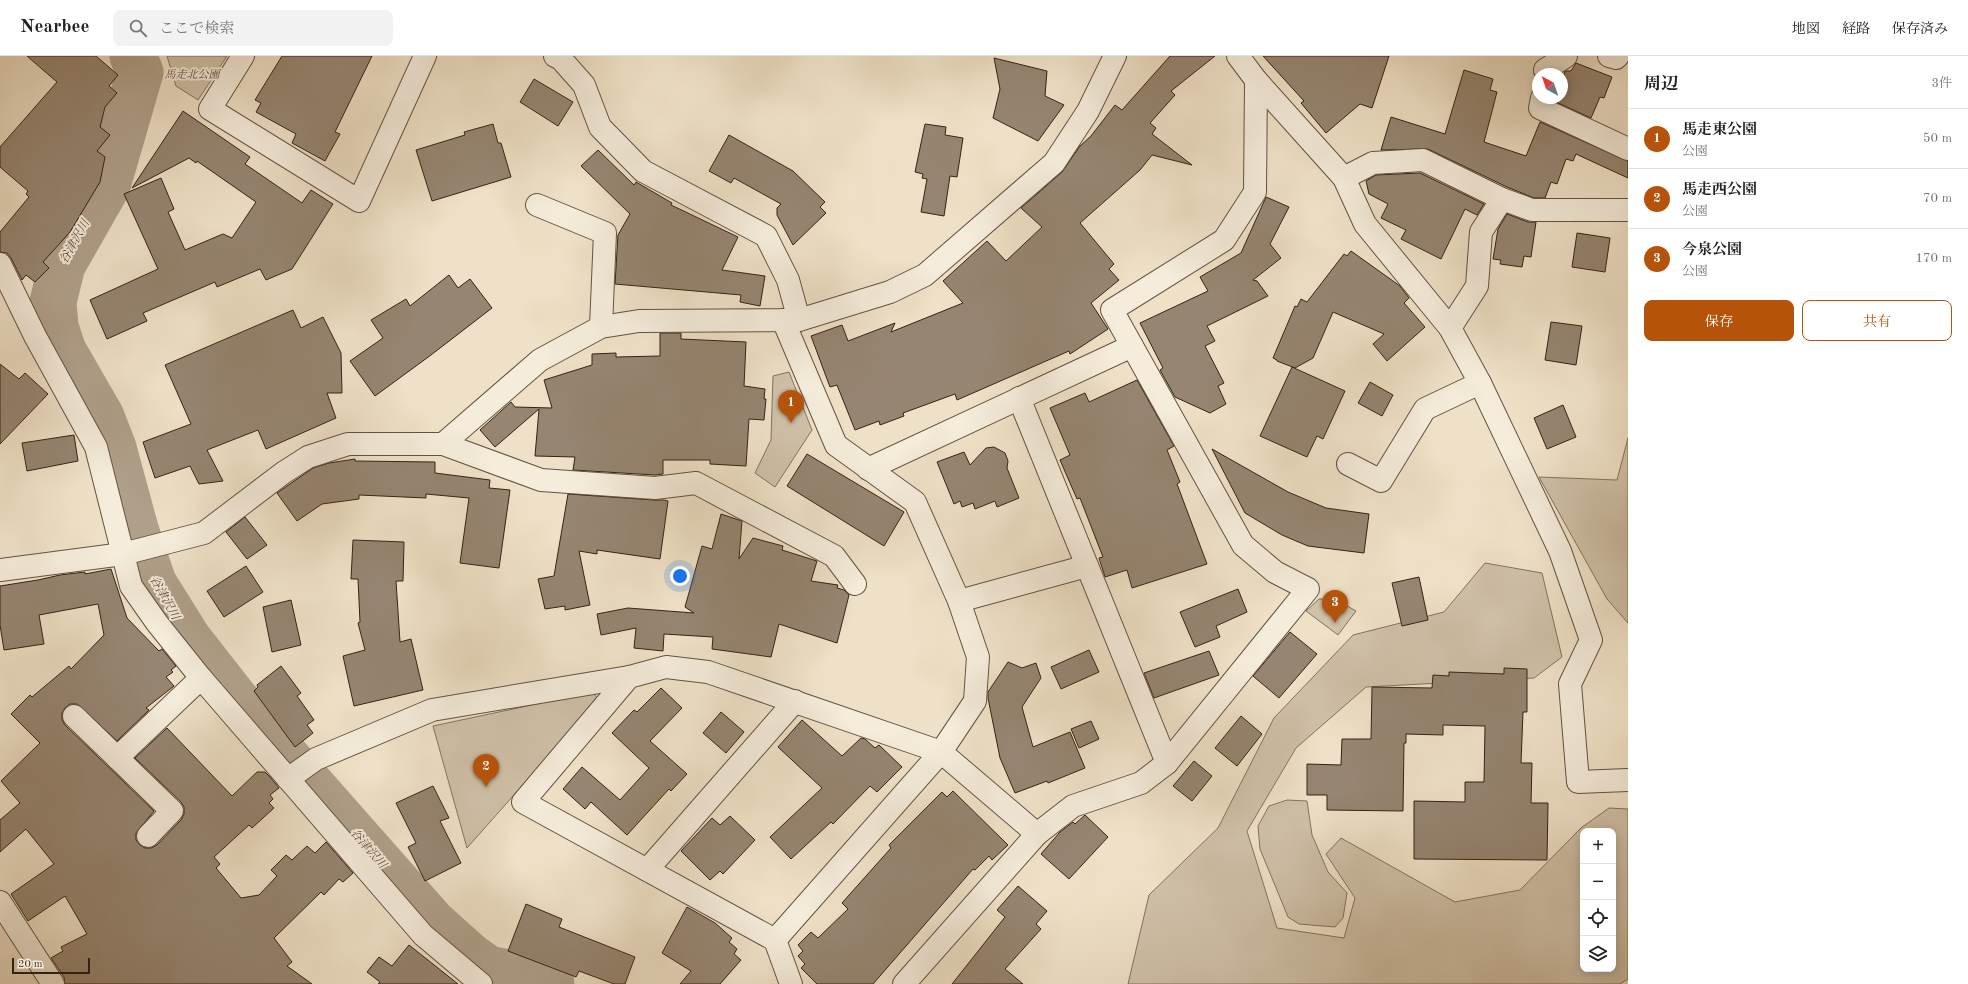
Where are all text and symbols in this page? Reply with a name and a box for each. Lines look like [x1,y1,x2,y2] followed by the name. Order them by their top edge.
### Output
[113,10,393,46] search box
[127,17,149,39] icon: search
[20,18,89,37] text: Nearbee
[159,22,234,37] text: ここで検索
[1792,22,1820,36] text: 地図
[1842,22,1870,36] text: 経路
[1892,22,1948,36] text: 保存済み
[165,68,221,81] park label: 馬走北公園
[1532,68,1568,104] north arrow
[1644,76,1678,93] text: 周辺
[1931,77,1952,90] text: 3件
[1682,123,1757,138] text: 馬走東公園
[1653,132,1661,145] text: 1
[1923,132,1952,145] text: 50 m
[1682,145,1708,158] text: 公園
[1682,183,1757,198] text: 馬走西公園
[1653,192,1661,205] text: 2
[1923,192,1952,205] text: 70 m
[1682,205,1708,218] text: 公園
[57,216,93,266] water label: 谷津沢川
[1682,243,1742,258] text: 今泉公園
[1653,252,1661,265] text: 3
[1915,252,1952,265] text: 170 m
[1682,265,1708,278] text: 公園
[1644,300,1794,341] button: 保存
[1802,300,1952,341] button: 共有
[778,390,804,423] pin: 1
[670,566,690,586] your location
[147,574,183,624] water label: 谷津沢川
[1322,590,1348,623] pin: 3
[473,754,499,787] pin: 2
[348,826,390,873] water label: 谷津沢川
[1580,828,1616,972] map controls
[1580,828,1616,864] button: +
[1580,864,1616,900] button: −
[1580,900,1616,936] button: locate
[1580,936,1616,972] button: layers
[12,956,90,975] scale bar
[18,959,43,970] text: 20 m

